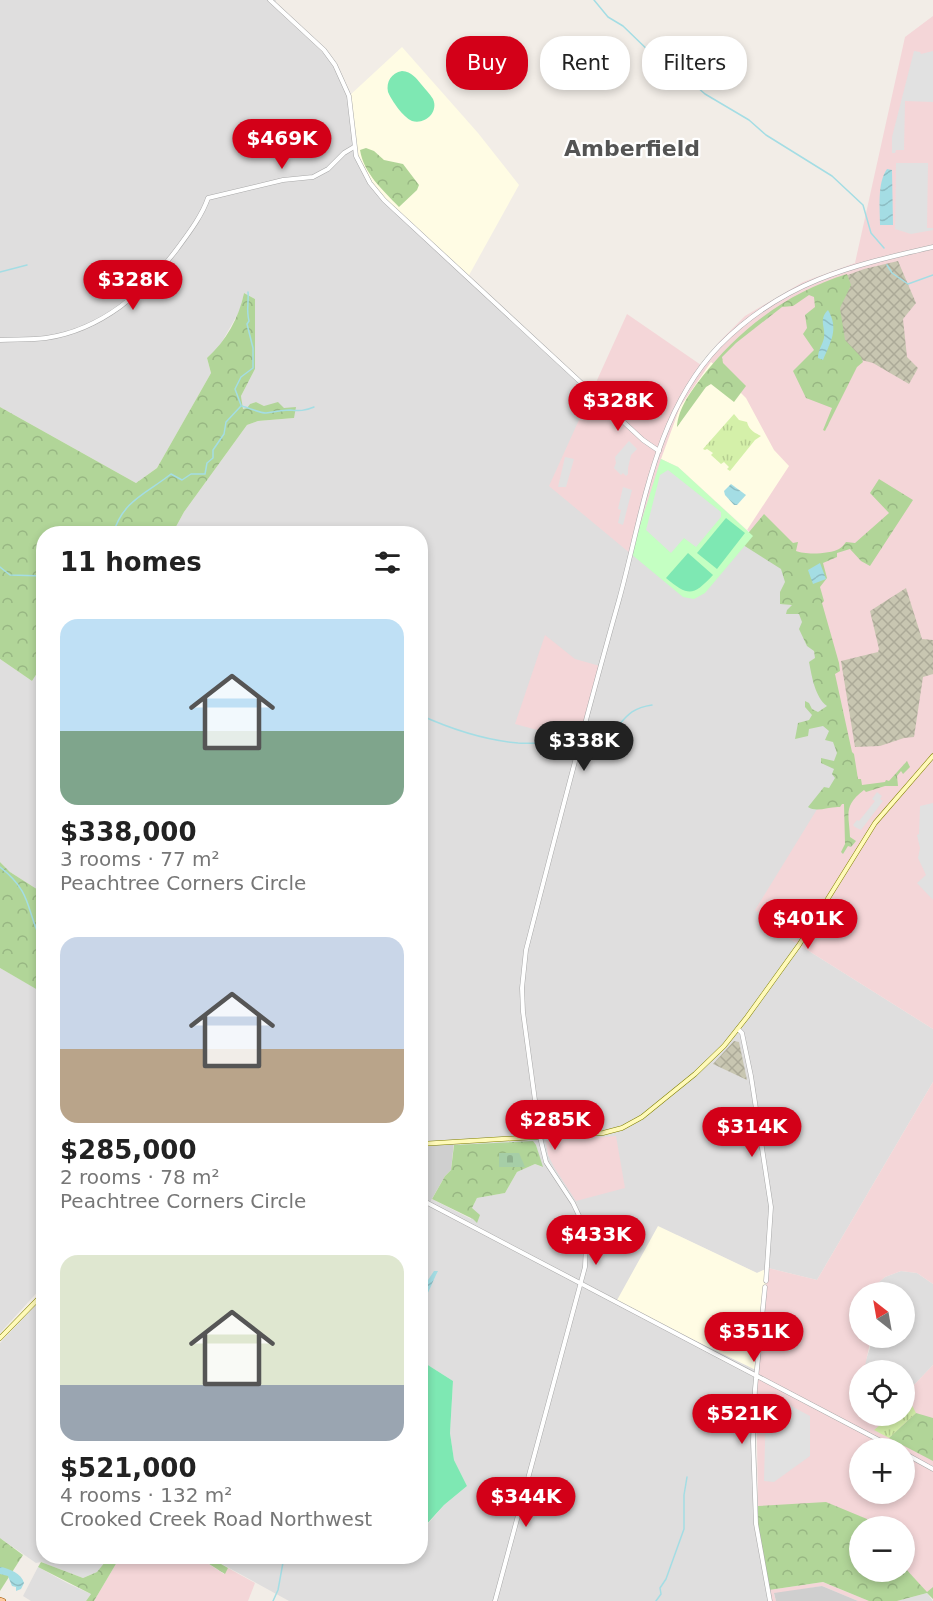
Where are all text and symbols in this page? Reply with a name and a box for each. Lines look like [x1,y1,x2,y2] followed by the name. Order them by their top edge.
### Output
[446,36,528,90] chip: Buy
[540,36,630,90] chip: Rent
[642,36,747,90] chip: Filters
[240,119,324,170] pin: $469K
[246,126,318,150] text: $469K
[564,136,700,161] district label: Amberfield
[91,260,175,311] pin: $328K
[97,267,169,291] text: $328K
[576,381,660,432] pin: $328K
[582,388,654,412] text: $328K
[371,546,404,579] icon: filters
[60,547,202,577] text: 11 homes
[178,658,286,766] icon: home
[542,721,626,772] pin: $338K
[548,728,620,752] text: $338K
[60,817,197,847] text: $338,000
[60,847,220,871] text: 3 rooms · 77 m²
[60,871,306,895] text: Peachtree Corners Circle
[766,899,850,950] pin: $401K
[772,906,844,930] text: $401K
[178,976,286,1084] icon: home
[513,1100,597,1151] pin: $285K
[519,1107,591,1131] text: $285K
[710,1107,794,1158] pin: $314K
[716,1114,788,1138] text: $314K
[60,1135,197,1165] text: $285,000
[60,1165,220,1189] text: 2 rooms · 78 m²
[60,1189,306,1213] text: Peachtree Corners Circle
[554,1215,638,1266] pin: $433K
[560,1222,632,1246] text: $433K
[849,1282,915,1348] north arrow
[849,1282,915,1582] map controls
[178,1294,286,1402] icon: home
[712,1312,796,1363] pin: $351K
[718,1319,790,1343] text: $351K
[849,1360,915,1426] button: locate
[700,1394,784,1445] pin: $521K
[706,1401,778,1425] text: $521K
[849,1438,915,1504] button: +
[60,1453,197,1483] text: $521,000
[484,1477,568,1528] pin: $344K
[60,1483,232,1507] text: 4 rooms · 132 m²
[490,1484,562,1508] text: $344K
[60,1507,372,1531] text: Crooked Creek Road Northwest
[849,1516,915,1582] button: −

